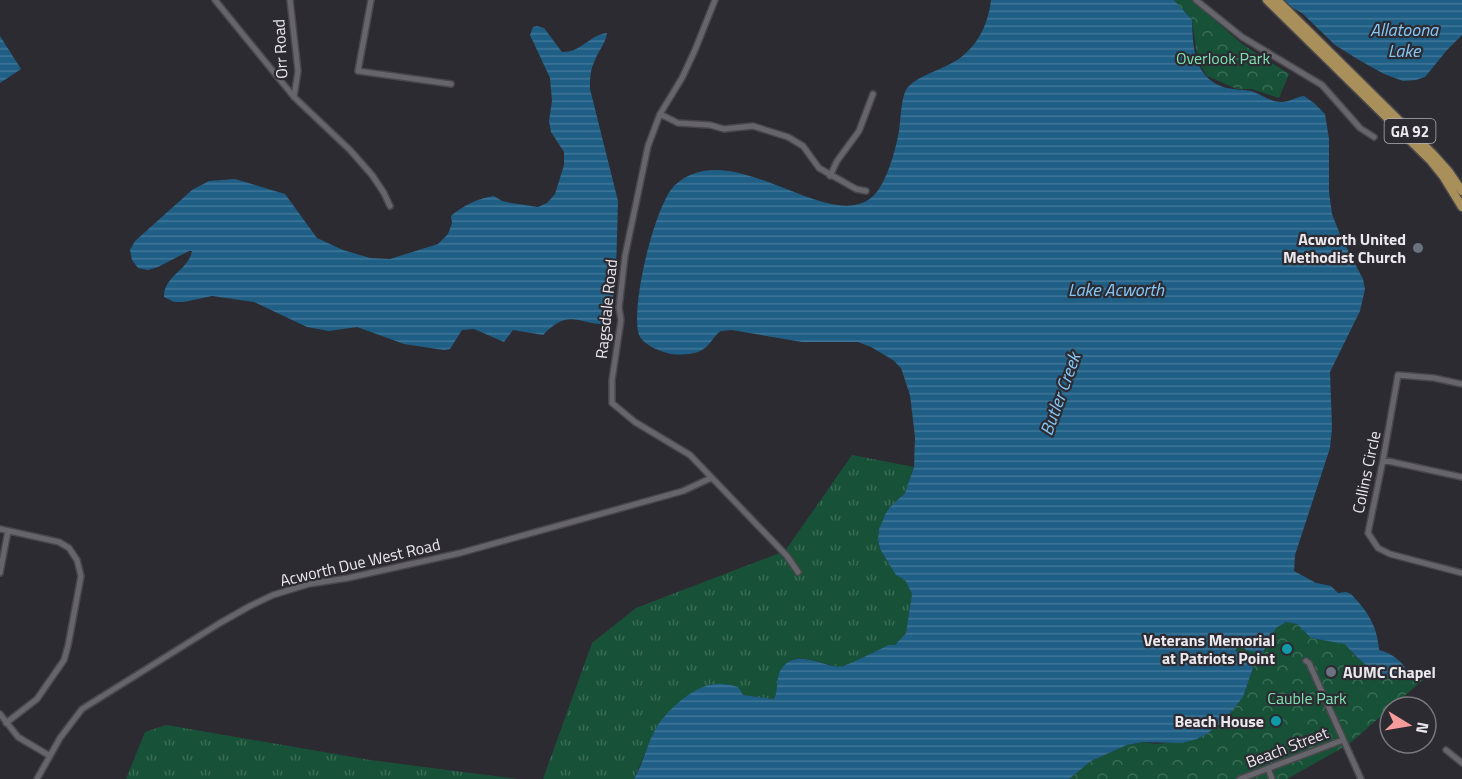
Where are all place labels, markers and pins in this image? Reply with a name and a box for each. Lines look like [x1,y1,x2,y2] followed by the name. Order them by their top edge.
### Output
[1283,227,1406,269] place label: Acworth United Methodist Church
[1411,241,1425,255] marker: Acworth United Methodist Church
[1143,628,1275,670] place label: Veterans Memorial at Patriots Point
[1280,642,1294,656] marker: Veterans Memorial at Patriots Point
[1343,660,1436,684] place label: AUMC Chapel
[1324,665,1338,679] marker: AUMC Chapel
[1175,709,1264,733] place label: Beach House
[1269,714,1283,728] marker: Beach House

